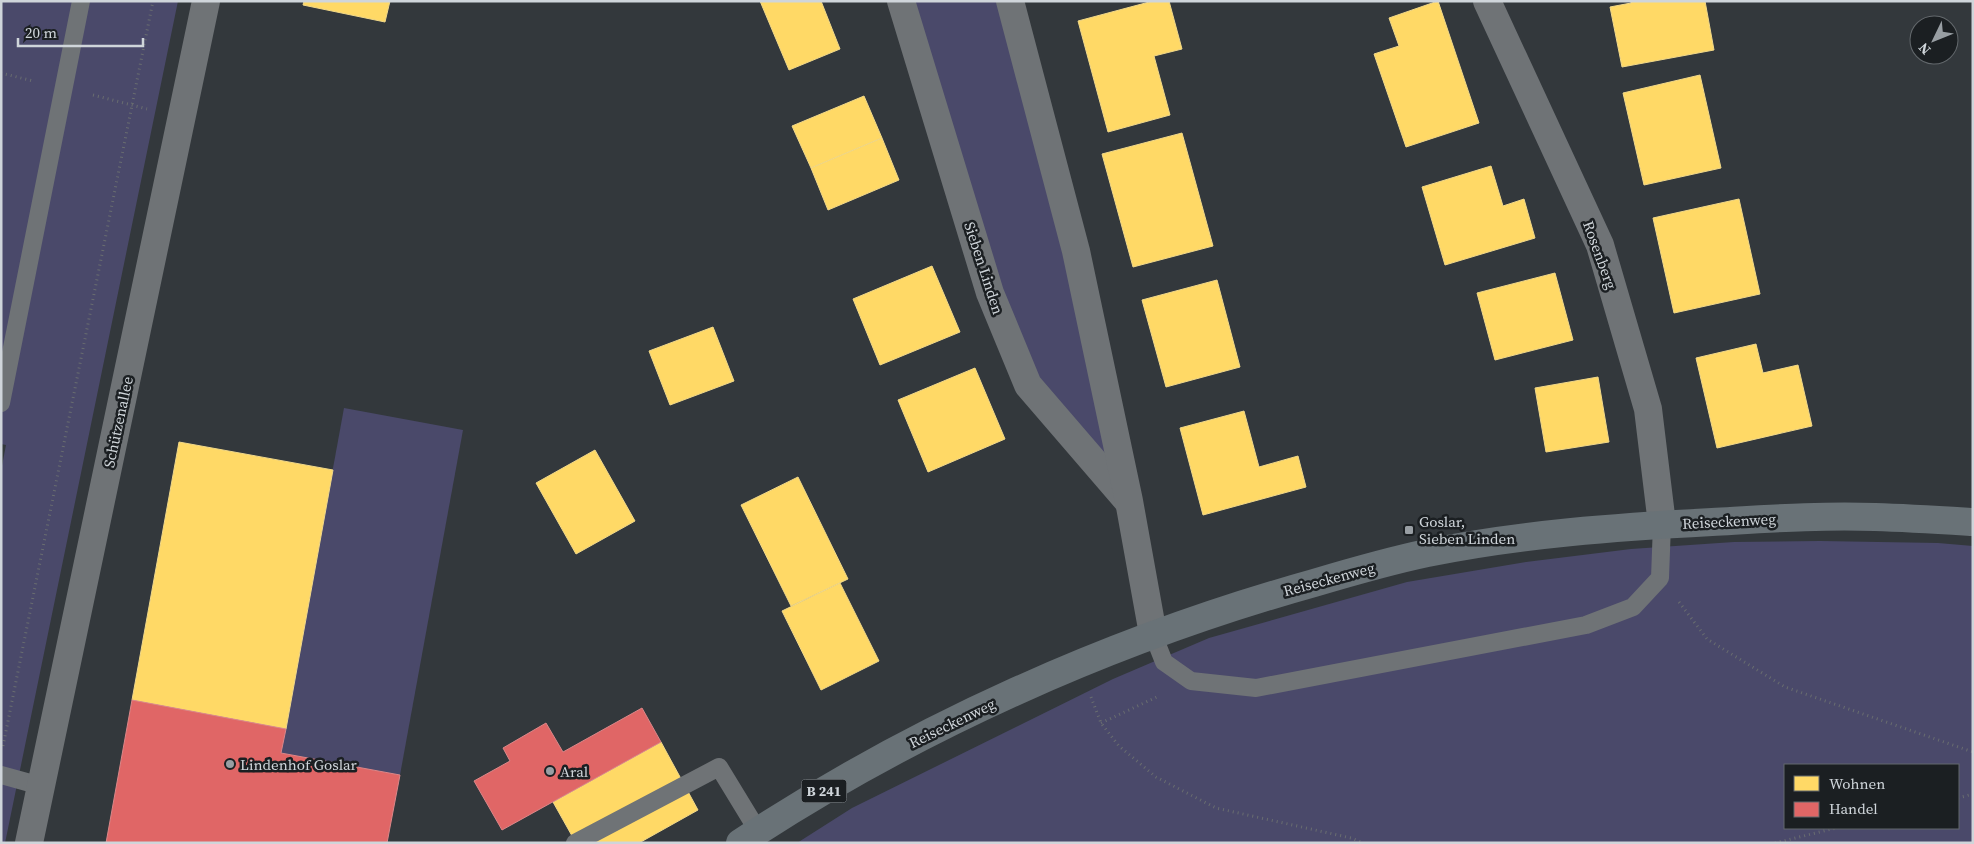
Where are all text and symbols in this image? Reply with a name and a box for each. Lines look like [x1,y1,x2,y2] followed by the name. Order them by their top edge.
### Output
[18,15,142,47] scale bar
[1909,15,1959,65] north arrow
[25,22,57,43] text: 20 m
[1914,38,1935,59] text: N
[1578,218,1622,292] street label: Rosenberg
[959,219,1009,317] street label: Sieben Linden
[98,374,138,470] street label: Schützenallee
[1682,508,1777,534] street label: Reiseckenweg
[1419,511,1515,549] place label: Goslar, Sieben Linden
[1403,524,1415,536] marker: Goslar, Sieben Linden
[1281,557,1377,601] street label: Reiseckenweg
[905,693,999,753] street label: Reiseckenweg
[240,754,358,775] place label: Lindenhof Goslar
[224,758,236,770] marker: Lindenhof Goslar
[560,761,589,782] place label: Aral
[1784,764,1959,829] legend
[544,765,556,777] marker: Aral
[1829,773,1885,794] text: Wohnen
[802,779,846,802] road number: B 241
[1829,798,1878,819] text: Handel

